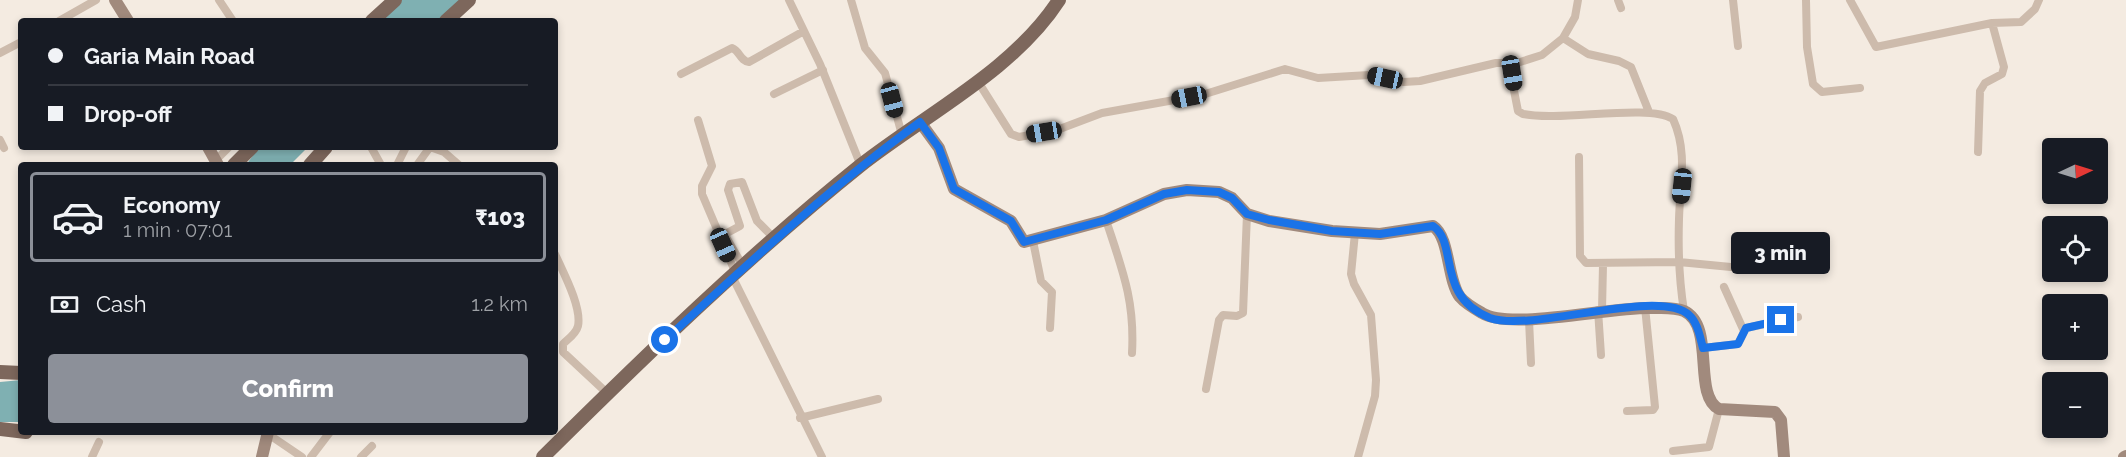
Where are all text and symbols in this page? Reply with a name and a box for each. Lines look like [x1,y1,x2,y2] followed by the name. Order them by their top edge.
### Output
[84,43,255,69] text: Garia Main Road
[1500,54,1524,92] car
[1366,65,1404,91] car
[879,80,905,120] car
[1170,85,1208,109] car
[84,101,172,127] text: Drop-off
[1025,120,1063,144] car
[2042,138,2108,204] north arrow
[2042,138,2108,438] map controls
[1671,167,1693,205] car
[51,190,105,244] icon: car
[123,192,221,218] text: Economy
[475,204,525,230] text: ₹103
[2042,216,2108,282] button: locate
[123,218,232,242] text: 1 min · 07:01
[707,225,739,265] car
[1732,233,1830,275] callout: 3 min
[1754,241,1807,265] text: 3 min
[48,288,81,321] icon: cash
[96,291,147,317] text: Cash
[471,292,528,316] text: 1.2 km
[2042,294,2108,360] button: +
[1767,306,1794,333] route end
[651,326,678,353] route start
[48,354,528,423] button: Confirm
[2042,372,2108,438] button: −

